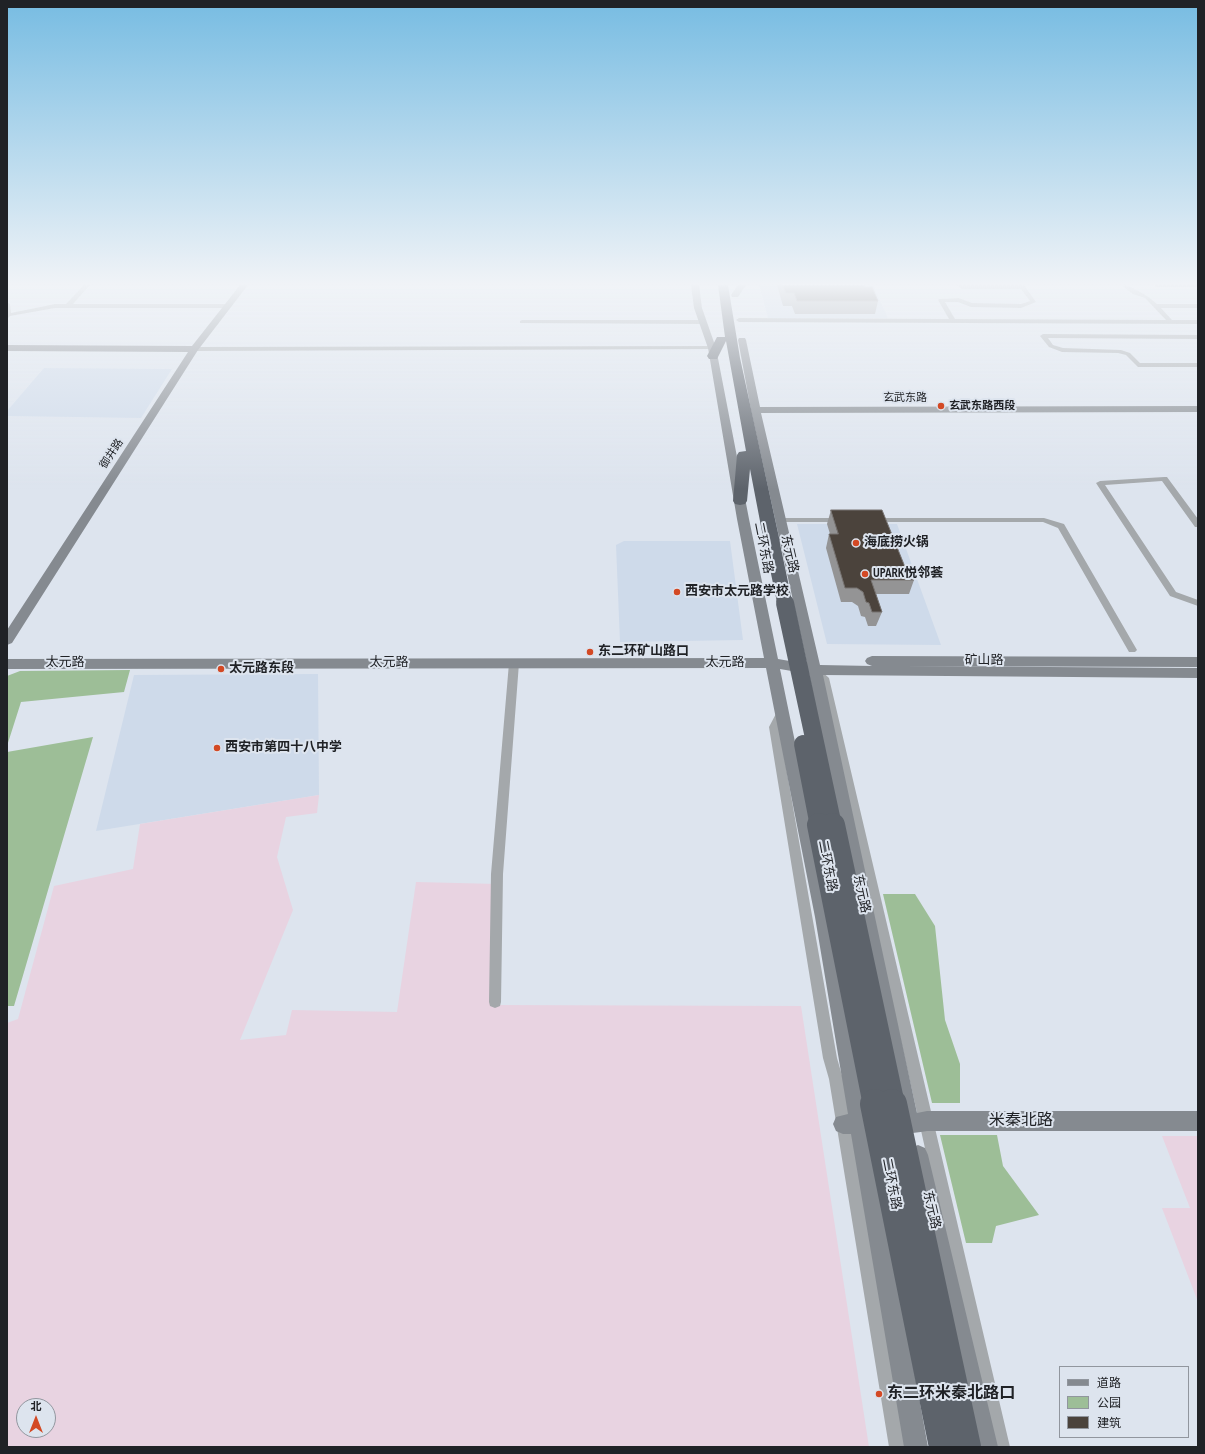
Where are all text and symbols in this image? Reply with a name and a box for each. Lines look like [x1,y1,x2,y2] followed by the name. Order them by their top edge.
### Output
[883,391,927,405] street label: 玄武东路
[949,399,1015,413] place label: 玄武东路西段
[936,401,946,411] marker: 玄武东路西段
[97,437,127,471] street label: 御井路
[750,521,776,575] street label: 二环东路
[777,533,801,575] street label: 东元路
[864,535,929,551] place label: 海底捞火锅
[851,538,861,548] marker: 海底捞火锅
[873,566,943,582] place label: UPARK悦邻荟
[860,569,870,579] marker: UPARK悦邻荟
[685,584,789,600] place label: 西安市太元路学校
[672,587,682,597] marker: 西安市太元路学校
[598,644,689,660] place label: 东二环矿山路口
[585,647,595,657] marker: 东二环矿山路口
[965,653,1003,669] street label: 矿山路
[46,655,84,671] street label: 太元路
[370,655,408,671] street label: 太元路
[706,655,744,671] street label: 太元路
[229,661,294,677] place label: 太元路东段
[216,664,226,674] marker: 太元路东段
[225,740,342,756] place label: 西安市第四十八中学
[212,743,222,753] marker: 西安市第四十八中学
[814,839,840,893] street label: 二环东路
[849,873,873,915] street label: 东元路
[989,1111,1053,1131] street label: 米秦北路
[878,1157,904,1211] street label: 二环东路
[919,1189,943,1231] street label: 东元路
[1059,1366,1189,1438] legend
[1097,1376,1121,1391] text: 道路
[887,1384,1015,1404] place label: 东二环米秦北路口
[874,1389,884,1399] marker: 东二环米秦北路口
[1097,1396,1121,1411] text: 公园
[16,1398,56,1438] north arrow
[31,1400,42,1413] text: 北
[1097,1416,1121,1431] text: 建筑

